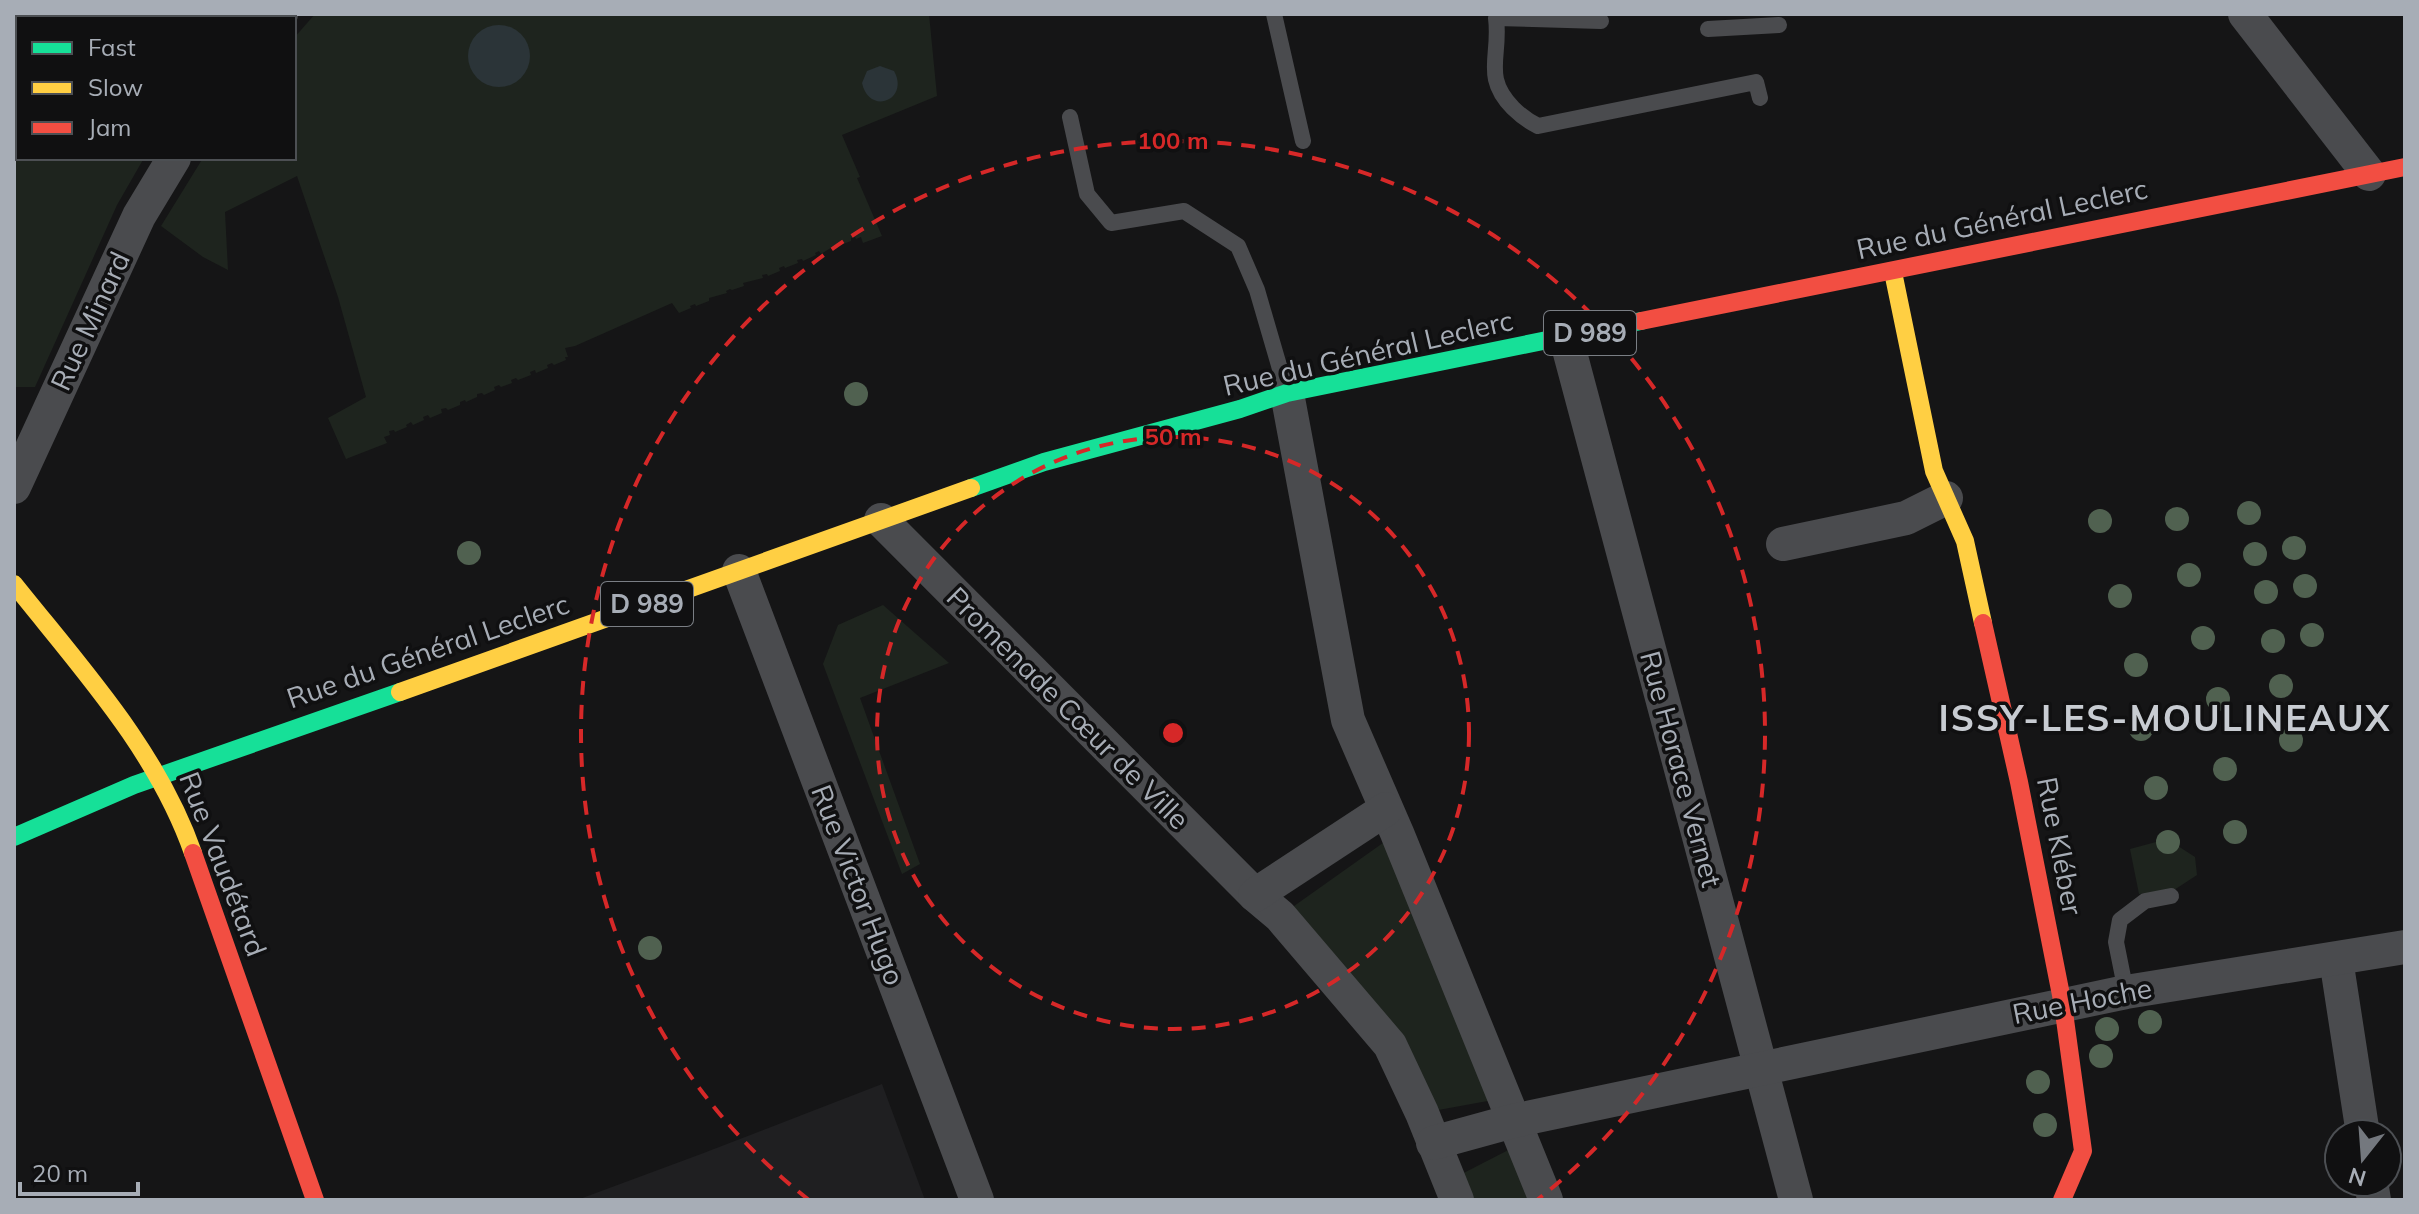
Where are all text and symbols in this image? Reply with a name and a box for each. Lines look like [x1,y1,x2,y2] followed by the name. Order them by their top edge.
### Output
[16,16,296,160] legend
[88,32,136,62] text: Fast
[88,72,143,102] text: Slow
[88,112,131,142] text: Jam
[1137,125,1209,155] text: 100 m
[1853,171,2151,266] street label: Rue du Général Leclerc
[42,246,137,396] street label: Rue Minard
[1220,302,1516,403] street label: Rue du Général Leclerc
[1544,311,1636,355] road number: D 989
[1145,421,1201,451] text: 50 m
[940,579,1197,836] street label: Promenade Cœur de Ville
[601,582,693,626] road number: D 989
[282,586,574,715] street label: Rue du Général Leclerc
[1633,647,1730,891] street label: Rue Horace Vernet
[1938,695,2392,740] district label: ISSY-LES-MOULINEAUX
[1159,719,1187,747] centre of rings
[172,767,275,961] street label: Rue Vaudétard
[2030,774,2091,919] street label: Rue Kléber
[804,780,913,990] street label: Rue Victor Hugo
[2009,970,2154,1031] street label: Rue Hoche
[2323,1118,2403,1198] north arrow
[20,1146,138,1196] scale bar
[32,1158,88,1188] text: 20 m
[2345,1161,2369,1193] text: N

